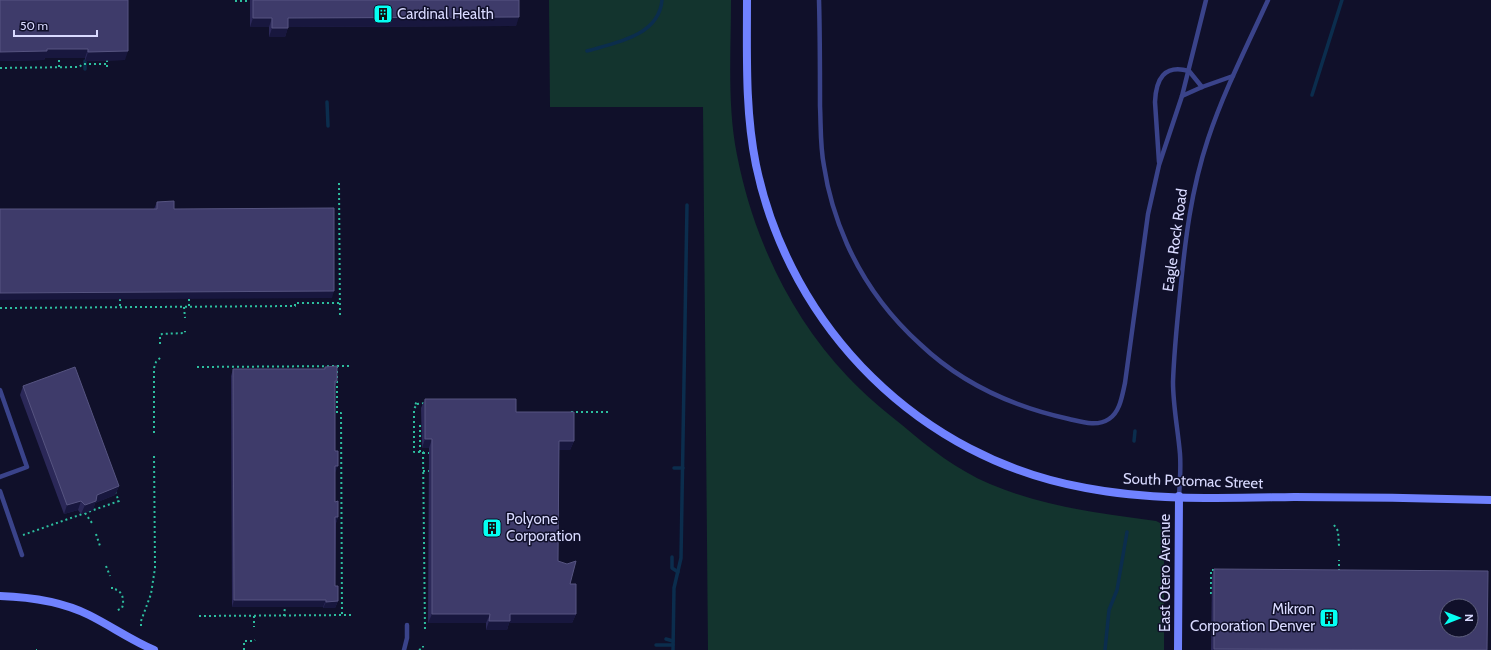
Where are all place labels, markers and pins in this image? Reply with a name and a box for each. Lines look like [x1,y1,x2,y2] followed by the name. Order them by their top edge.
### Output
[372,3,394,25] building icon: Cardinal Health
[397,5,494,23] place label: Cardinal Health
[506,510,581,545] place label: Polyone Corporation
[481,517,503,539] building icon: Polyone Corporation
[1190,600,1315,635] place label: Mikron Corporation Denver
[1318,607,1340,629] building icon: Mikron Corporation Denver

